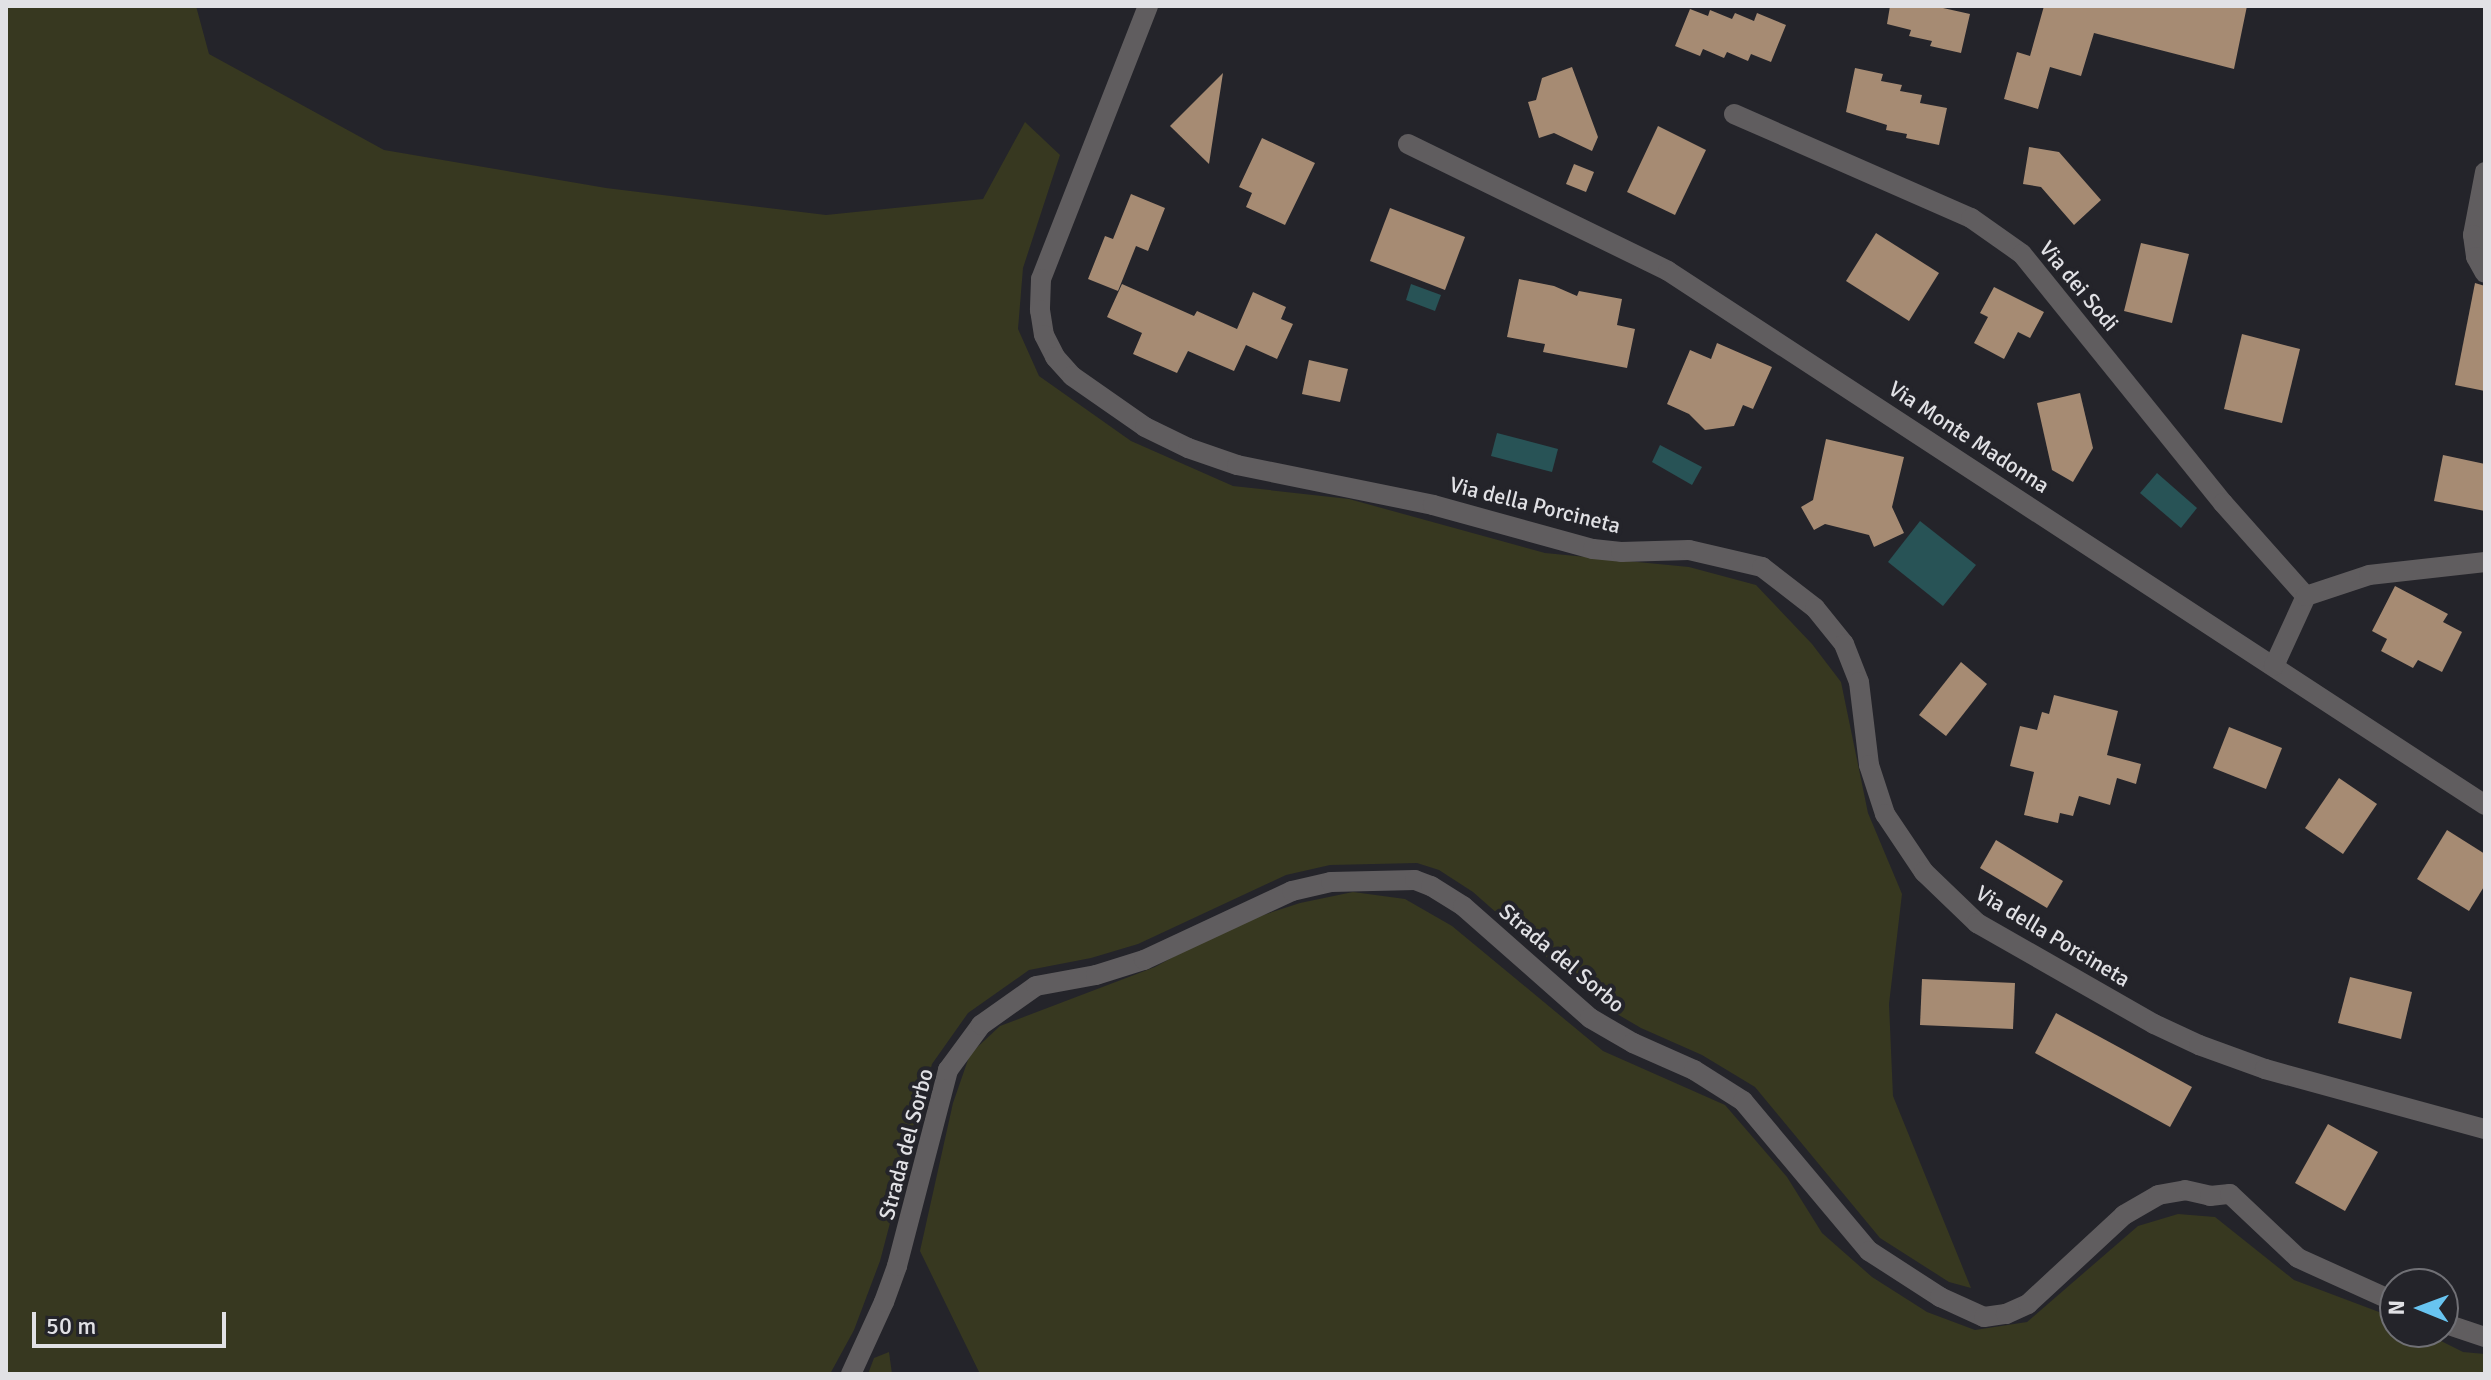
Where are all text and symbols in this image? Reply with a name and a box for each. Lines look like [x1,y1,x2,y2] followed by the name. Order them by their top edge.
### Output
[2034,236,2124,336] street label: Via dei Sodi
[1884,375,2054,499] street label: Via Monte Madonna
[1447,471,1623,539] street label: Via della Porcineta
[1971,880,2135,992] street label: Via della Porcineta
[1494,898,1630,1018] street label: Strada del Sorbo
[873,1066,939,1222] street label: Strada del Sorbo
[2379,1268,2459,1348] north arrow
[36,1296,230,1346] scale bar
[2383,1300,2410,1315] text: N
[46,1311,96,1341] text: 50 m

